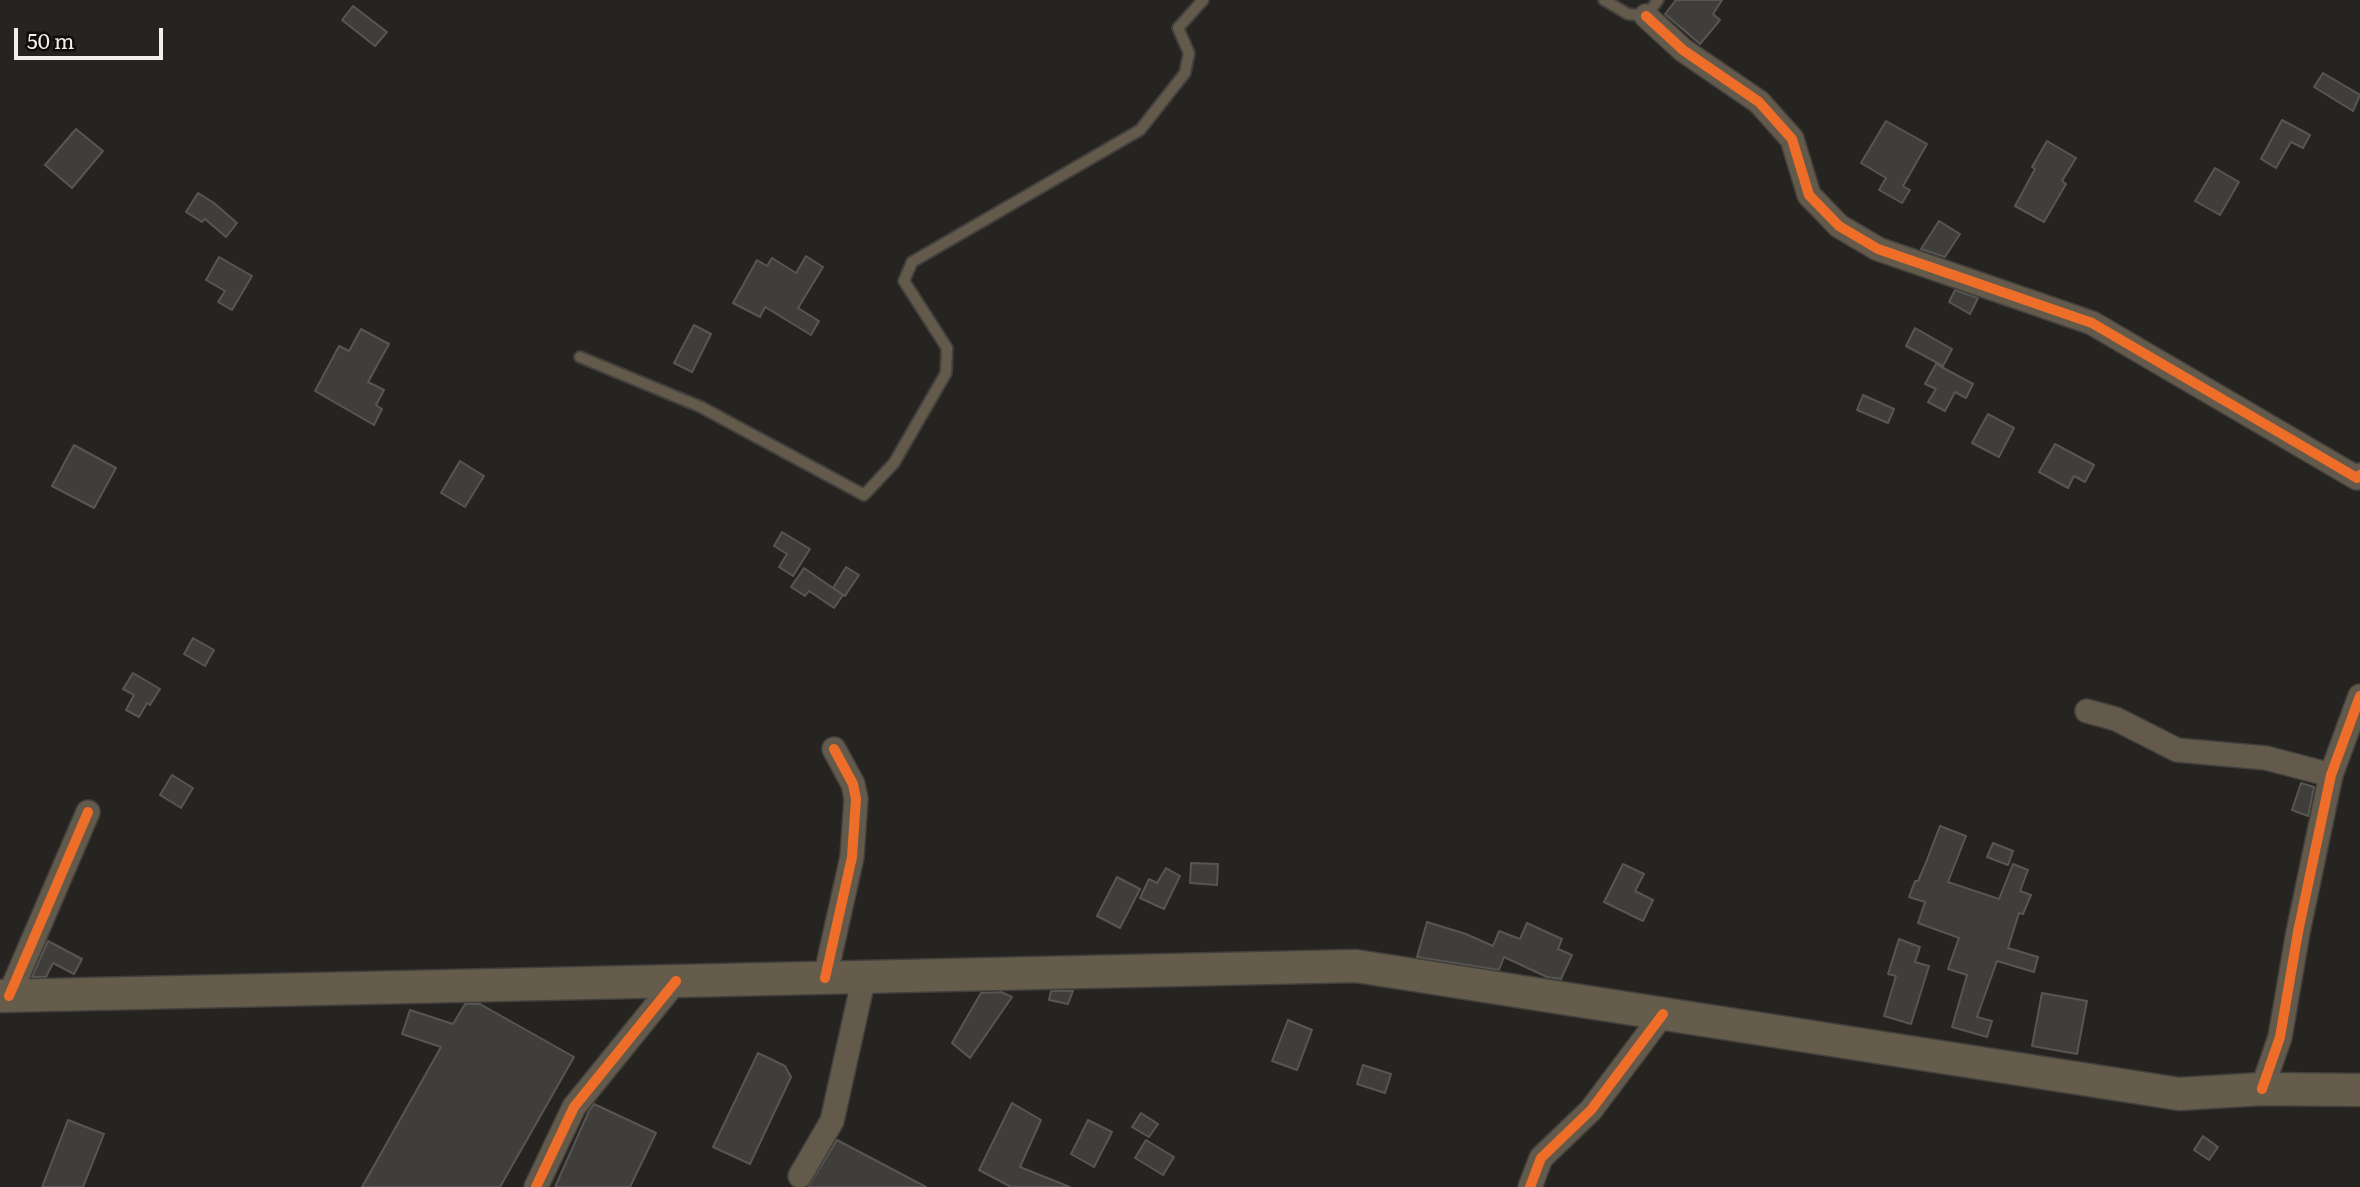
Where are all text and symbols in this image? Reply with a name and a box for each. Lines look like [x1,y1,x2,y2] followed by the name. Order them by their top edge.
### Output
[18,14,166,58] scale bar
[27,24,74,55] text: 50 m

